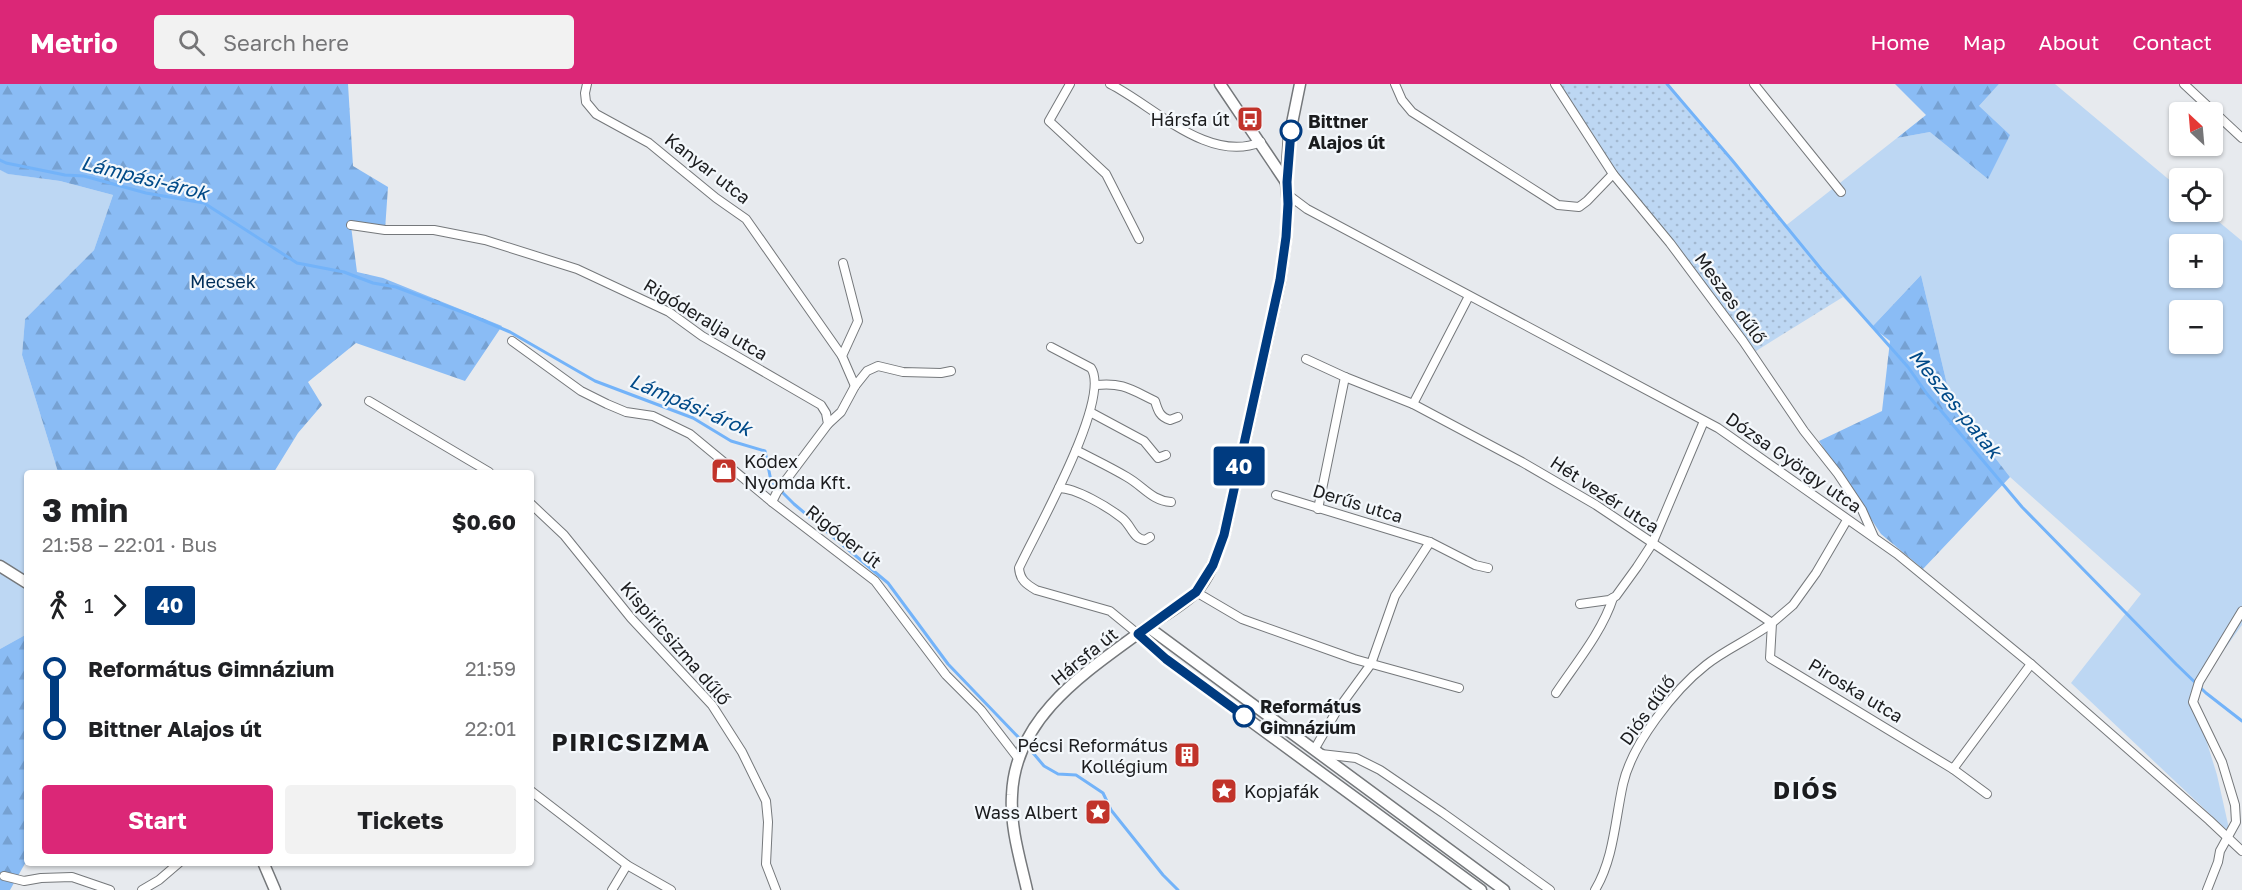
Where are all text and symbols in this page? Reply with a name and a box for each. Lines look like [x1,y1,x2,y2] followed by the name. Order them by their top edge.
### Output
[154,15,574,69] search box
[30,26,118,59] text: Metrio
[175,26,208,59] icon: search
[223,29,349,56] text: Search here
[1870,29,1930,55] text: Home
[1963,29,2006,55] text: Map
[2039,29,2099,55] text: About
[2132,29,2212,55] text: Contact
[2169,102,2223,156] north arrow
[2169,102,2223,354] map controls
[1235,104,1265,134] bus stop icon: Hársfa út
[1151,108,1230,130] place label: Hársfa út
[1308,110,1385,153] place label: Bittner Alajos út
[1280,120,1302,142] marker: Bittner Alajos út
[661,128,755,208] street label: Kanyar utca
[79,150,214,205] water label: Lámpási-árok
[2169,168,2223,222] button: locate
[2169,234,2223,288] button: +
[1691,248,1772,348] street label: Meszes dűlő
[190,270,256,292] park label: Mecsek
[640,273,772,365] street label: Rigóderalja utca
[2169,300,2223,354] button: −
[1905,344,2009,464] water label: Meszes-patak
[626,368,758,441] water label: Lámpási-árok
[1722,407,1866,517] street label: Dózsa György utca
[1212,446,1266,485] line badge: 40
[744,450,851,493] place label: Kódex Nyomda Kft.
[1547,451,1663,537] street label: Hét vezér utca
[1226,453,1252,479] text: 40
[709,456,739,486] shop icon: Kódex Nyomda Kft.
[1310,479,1406,527] street label: Derűs utca
[42,490,128,529] text: 3 min
[802,500,886,572] street label: Rigóder út
[452,508,516,535] text: $0.60
[42,532,217,556] text: 21:58 – 22:01 · Bus
[616,577,736,710] street label: Kispiricsizma dűlő
[42,589,75,622] icon: walk
[103,589,136,622] icon: forward
[157,592,183,618] text: 40
[84,593,94,617] text: 1
[1046,622,1122,690] street label: Hársfa út
[1805,653,1907,727] street label: Piroska utca
[88,655,334,682] text: Református Gimnázium
[465,656,516,680] text: 21:59
[1614,671,1680,749] street label: Diós dűlő
[1260,695,1361,738] place label: Református Gimnázium
[1233,705,1255,727] marker: Református Gimnázium
[88,715,262,742] text: Bittner Alajos út
[465,716,516,740] text: 22:01
[552,727,710,756] district label: PIRICSIZMA
[1017,734,1168,777] place label: Pécsi Református Kollégium
[1172,740,1202,770] building icon: Pécsi Református Kollégium
[1773,775,1839,804] district label: DIÓS
[1209,776,1239,806] place icon: Kopjafák
[1244,780,1319,802] place label: Kopjafák
[42,785,273,854] button: Start
[285,785,516,854] button: Tickets
[1083,797,1113,827] place icon: Wass Albert
[974,801,1078,823] place label: Wass Albert

